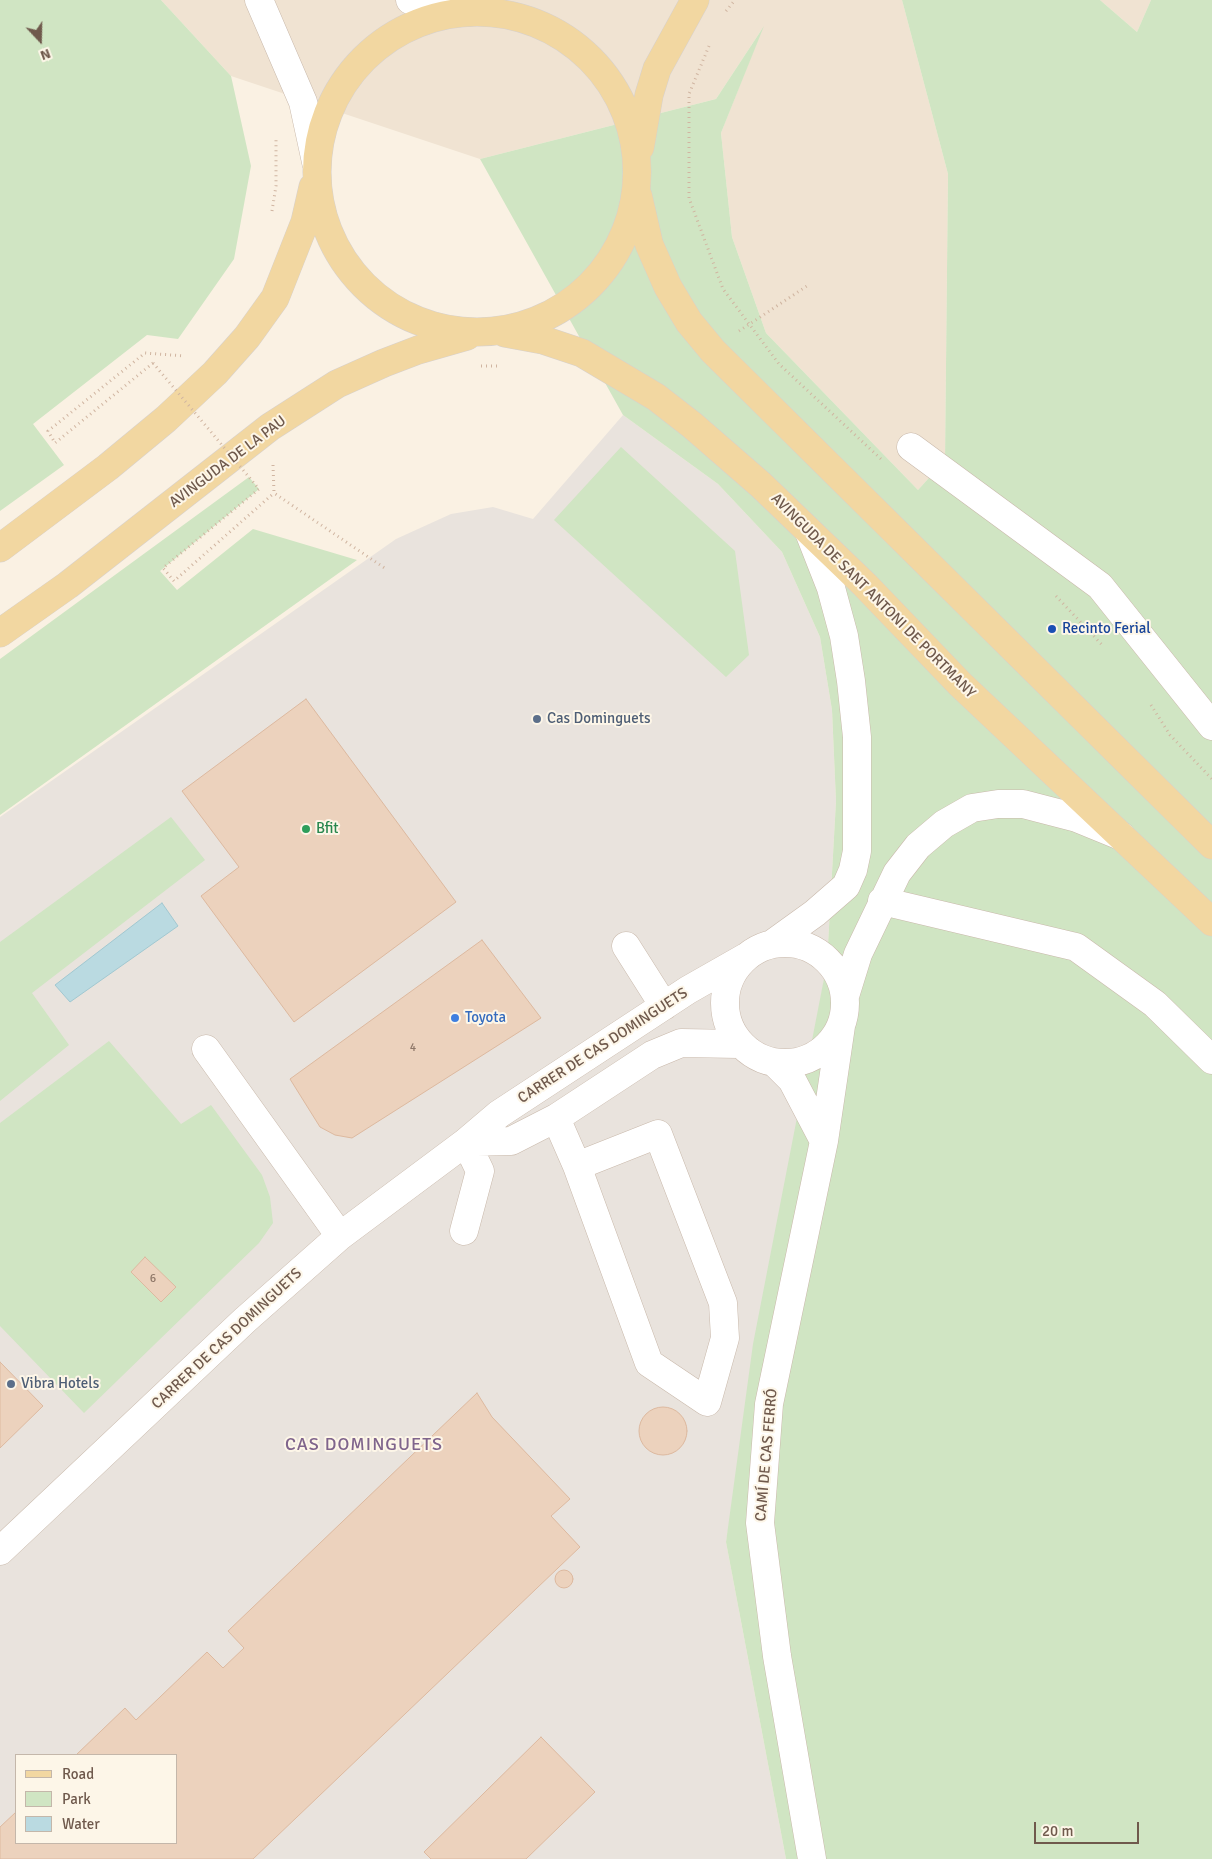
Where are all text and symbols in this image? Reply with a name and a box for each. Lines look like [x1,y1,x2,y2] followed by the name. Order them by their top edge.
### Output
[15,15,65,65] north arrow
[38,45,53,64] text: N
[166,412,290,512] street label: AVINGUDA DE LA PAU
[767,490,979,702] street label: AVINGUDA DE SANT ANTONI DE PORTMANY
[1062,620,1151,638] place label: Recinto Ferial
[1046,623,1058,635] marker: Recinto Ferial
[547,710,651,728] place label: Cas Dominguets
[531,713,543,725] marker: Cas Dominguets
[316,820,339,838] place label: Bfit
[300,823,312,835] marker: Bfit
[515,984,691,1108] street label: CARRER DE CAS DOMINGUETS
[465,1009,506,1027] place label: Toyota
[449,1012,461,1024] marker: Toyota
[410,1041,416,1055] house number: 4
[148,1265,306,1413] street label: CARRER DE CAS DOMINGUETS
[150,1272,156,1286] house number: 6
[21,1375,99,1393] place label: Vibra Hotels
[5,1378,17,1390] marker: Vibra Hotels
[752,1388,782,1522] street label: CAMÍ DE CAS FERRÓ
[283,1434,445,1456] district label: CAS DOMINGUETS
[15,1754,178,1844] legend
[62,1765,94,1783] text: Road
[62,1790,91,1808] text: Park
[1037,1812,1142,1844] scale bar
[62,1815,100,1833] text: Water
[1042,1822,1073,1840] text: 20 m

